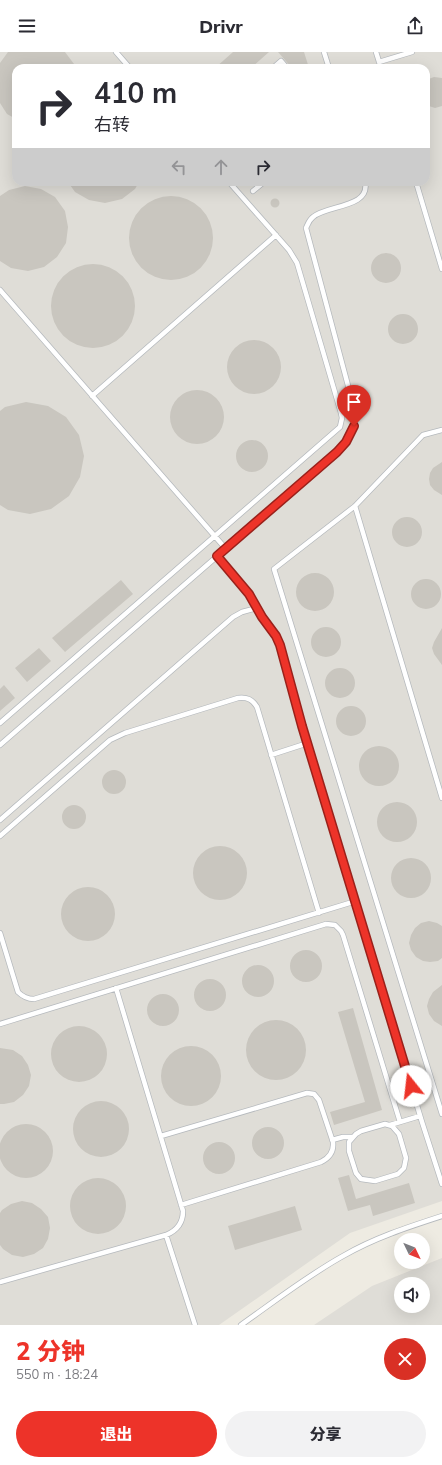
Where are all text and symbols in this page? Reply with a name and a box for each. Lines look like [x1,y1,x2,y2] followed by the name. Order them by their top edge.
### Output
[16,15,38,37] icon: menu
[199,15,243,38] text: Drivr
[404,15,426,37] icon: share
[94,75,177,110] text: 410 m
[28,80,80,132] icon: right
[94,113,130,136] text: 右转
[168,156,190,178] icon: left
[210,156,232,178] icon: ahead
[252,156,274,178] icon: right
[337,385,371,426] pin
[343,391,365,413] icon: arrive
[390,1065,432,1107] position arrow
[394,1233,430,1269] north arrow
[394,1233,430,1313] map controls
[394,1277,430,1313] button: sound
[16,1336,85,1366] text: 2 分钟
[384,1338,426,1380] button: close
[16,1366,98,1382] text: 550 m · 18:24
[16,1411,217,1457] button: 退出
[225,1411,426,1457] button: 分享

